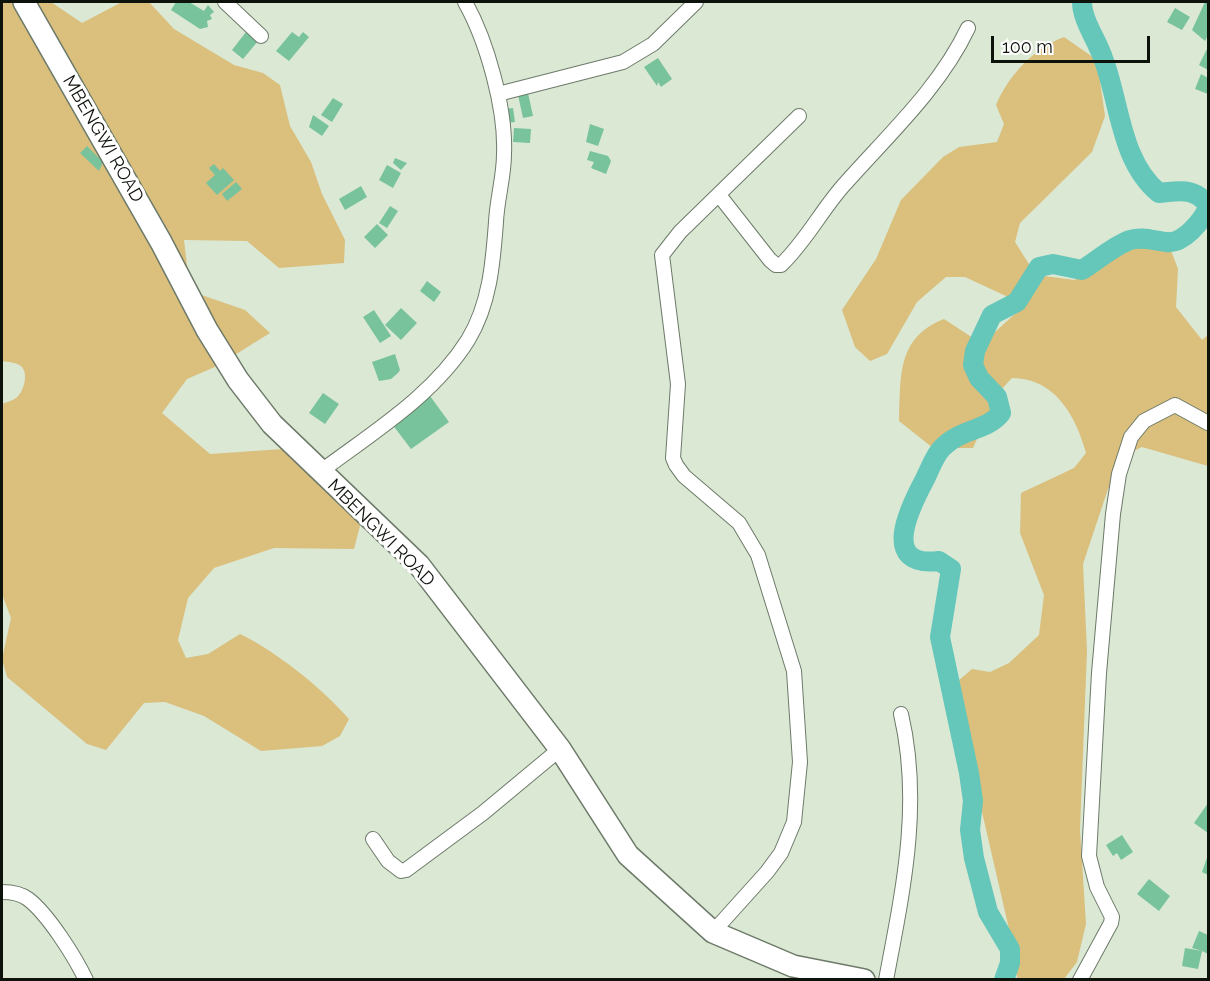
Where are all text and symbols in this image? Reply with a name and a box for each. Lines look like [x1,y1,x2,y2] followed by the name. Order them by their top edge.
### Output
[994,24,1153,62] scale bar
[1002,36,1053,57] text: 100 m
[58,72,148,206] street label: MBENGWI ROAD
[323,475,439,591] street label: MBENGWI ROAD

